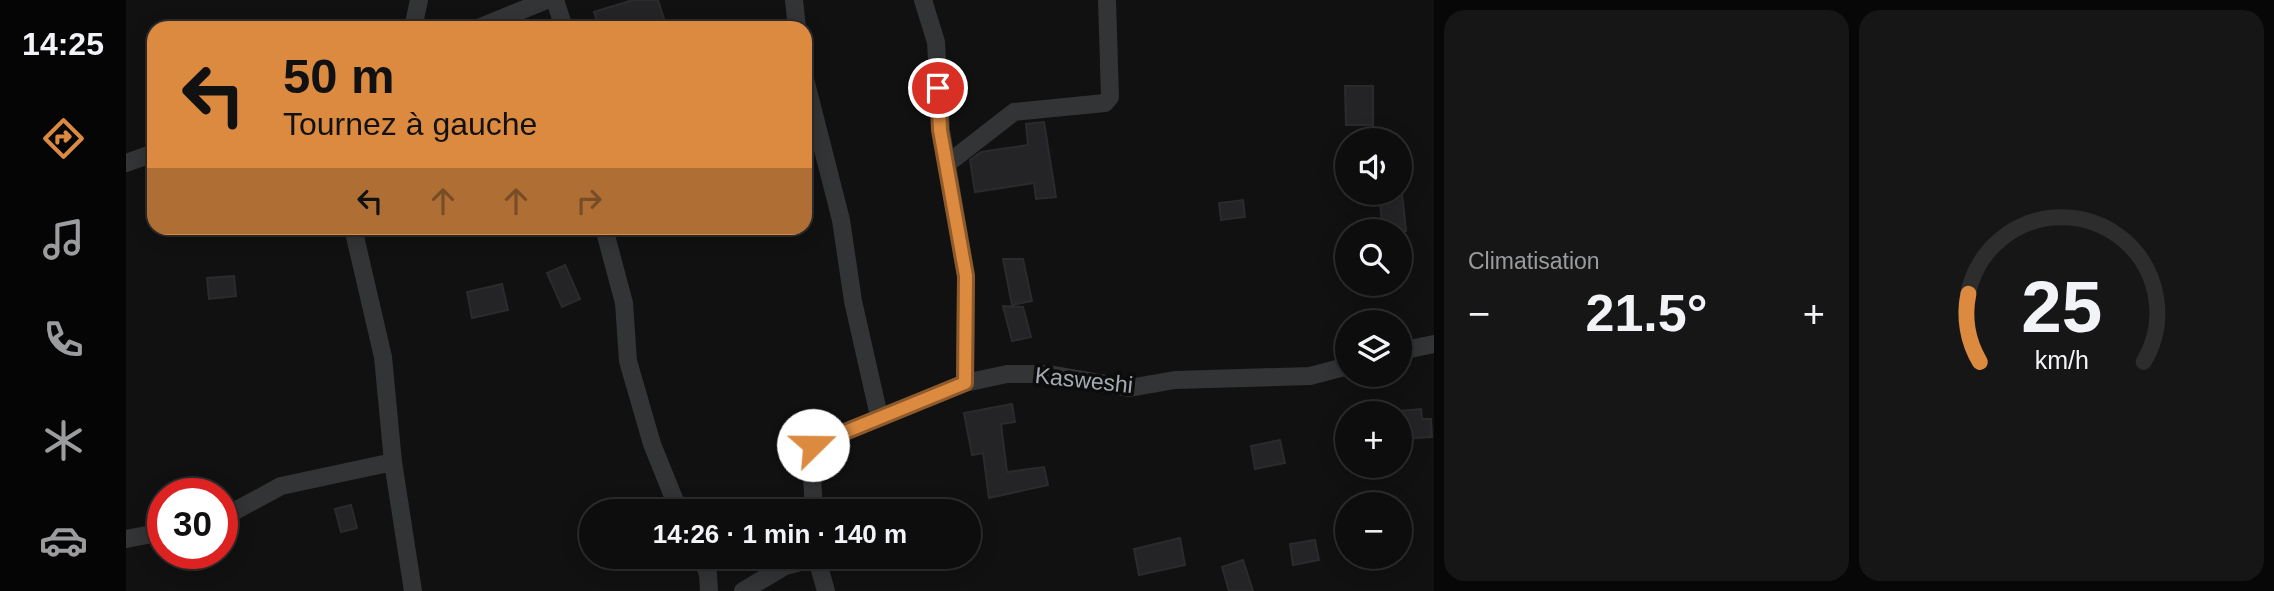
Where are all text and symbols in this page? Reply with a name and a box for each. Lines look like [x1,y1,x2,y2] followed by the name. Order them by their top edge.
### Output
[22,26,104,62] text: 14:25
[168,49,259,140] icon: left
[283,49,395,103] text: 50 m
[908,58,968,118] pin
[919,69,957,107] icon: arrive
[283,106,537,142] text: Tournez à gauche
[39,114,88,163] icon: directions
[1335,128,1412,569] map controls
[1335,128,1412,205] button: sound
[351,182,389,220] icon: left
[424,182,462,220] icon: ahead
[497,182,535,220] icon: ahead
[570,182,608,220] icon: right
[39,215,88,264] icon: music
[1335,219,1412,296] button: search
[1468,248,1600,274] text: Climatisation
[2021,266,2102,347] text: 25
[1585,284,1708,342] text: 21.5°
[1468,293,1490,335] text: −
[1803,293,1825,335] text: +
[1335,310,1412,387] button: layers
[39,315,88,364] icon: phone
[2034,345,2089,373] text: km/h
[1034,362,1134,398] street label: Kasweshi
[1335,401,1412,478] button: +
[776,408,850,482] position arrow
[39,416,88,465] icon: climate
[147,478,238,569] speed limit sign: 30
[1335,492,1412,569] button: −
[39,516,88,565] icon: car
[653,519,907,549] text: 14:26 · 1 min · 140 m

